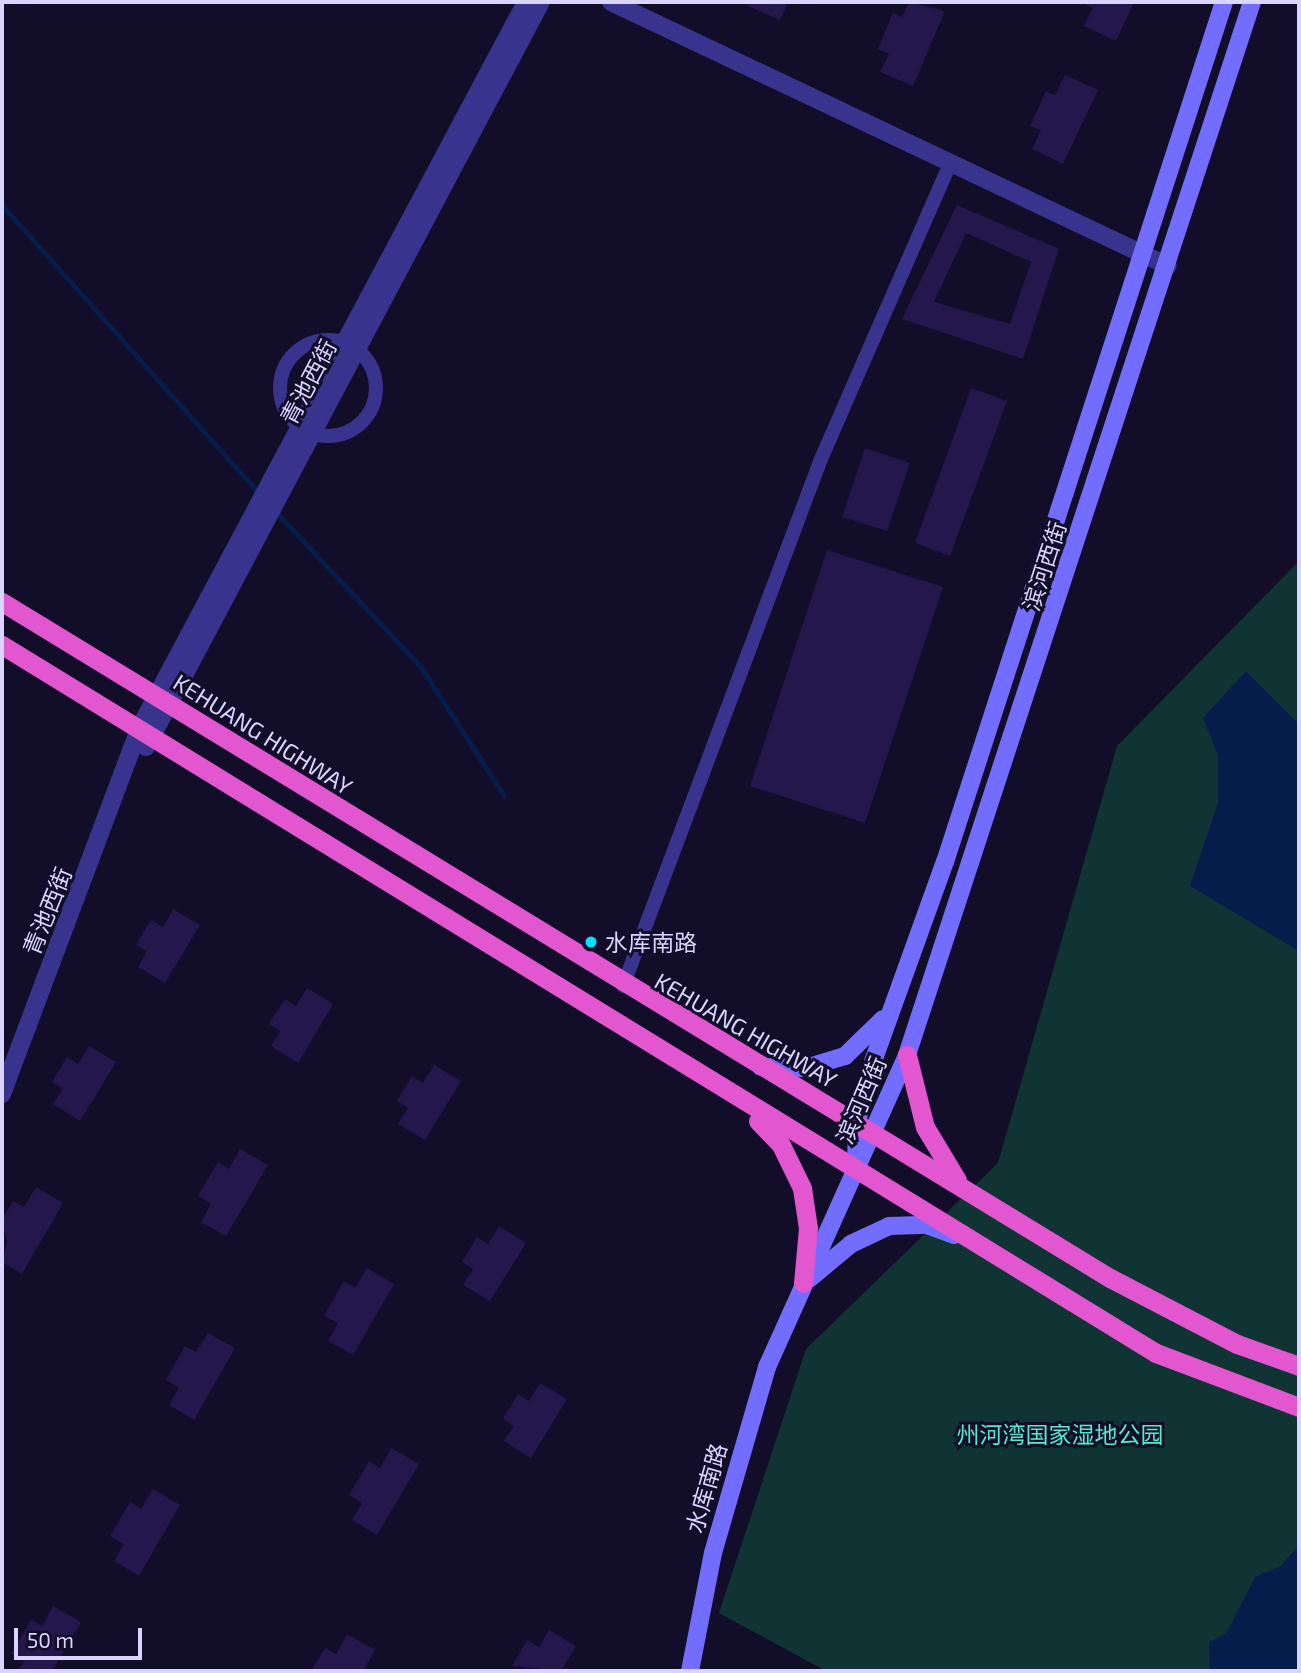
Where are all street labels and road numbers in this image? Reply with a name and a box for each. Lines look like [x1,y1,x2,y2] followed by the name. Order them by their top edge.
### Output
[274,335,342,429] street label: 青池西街
[1017,518,1071,614] street label: 滨河西街
[168,668,358,800] street label: KEHUANG HIGHWAY
[17,863,77,959] street label: 青池西街
[650,967,842,1093] street label: KEHUANG HIGHWAY
[830,1052,892,1148] street label: 滨河西街
[680,1440,732,1536] street label: 水库南路

